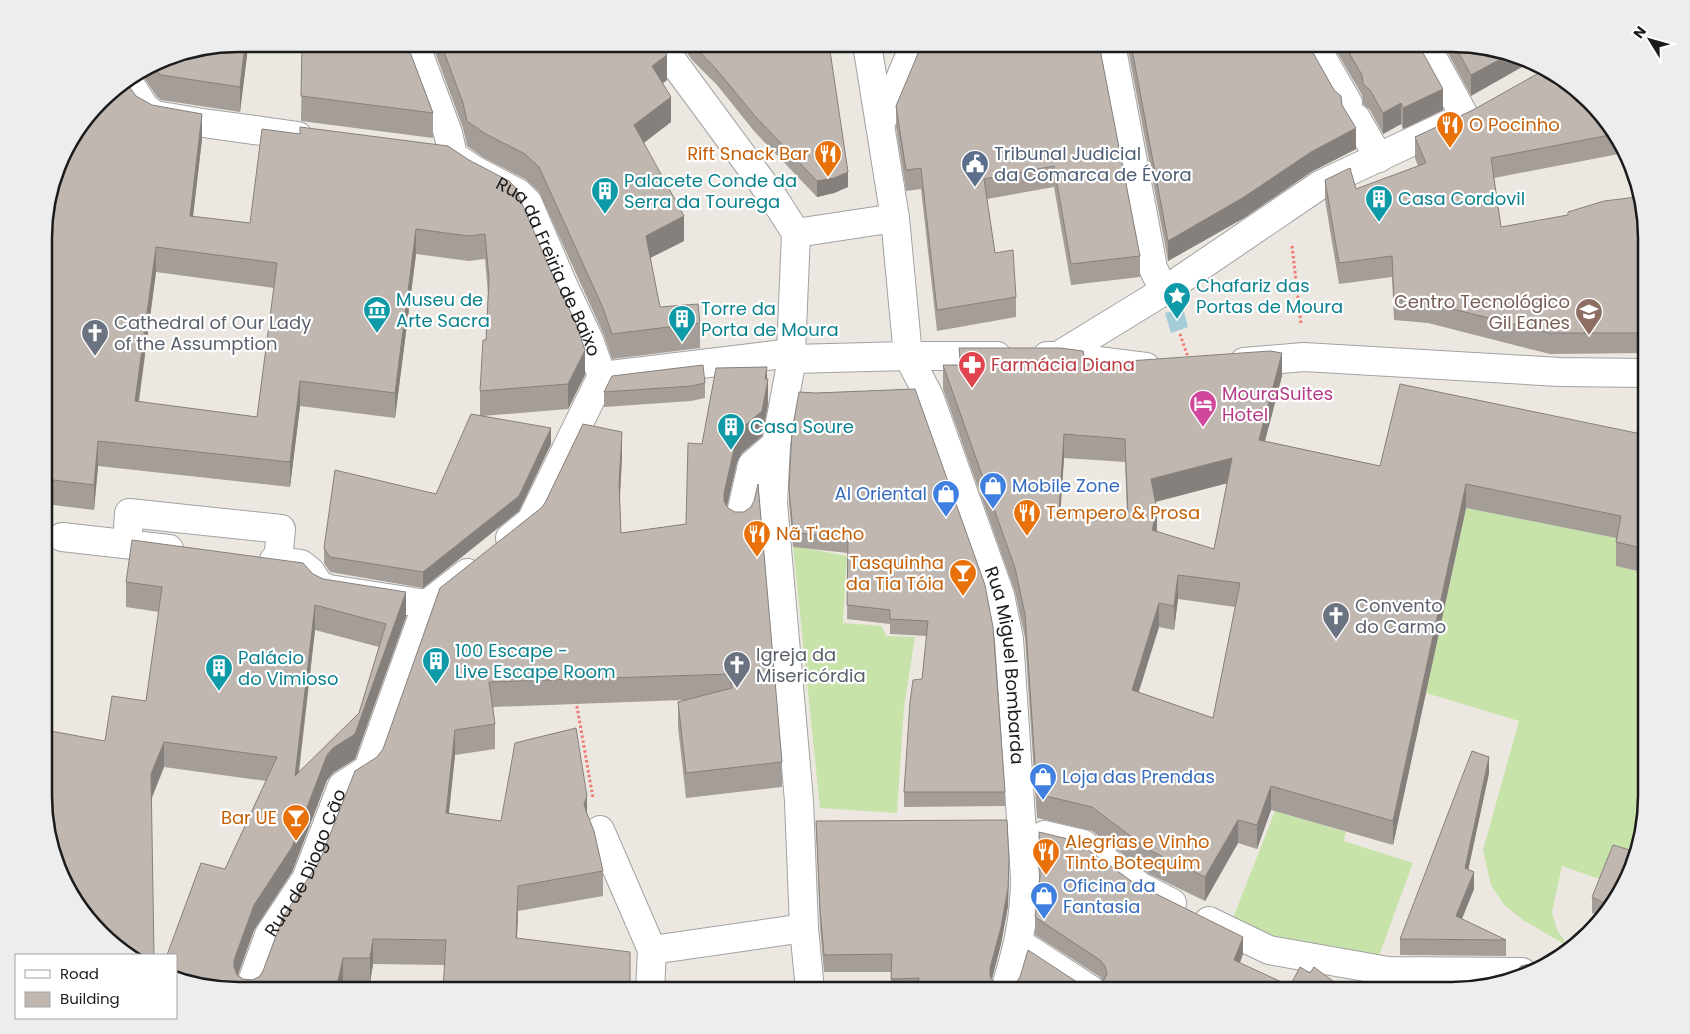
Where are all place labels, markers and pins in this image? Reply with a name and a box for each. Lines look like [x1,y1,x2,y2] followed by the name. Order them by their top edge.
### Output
[1435,110,1465,149] restaurant icon: O Pocinho
[1469,112,1560,137] place label: O Pocinho
[813,139,843,178] restaurant icon: Rift Snack Bar
[687,141,809,166] place label: Rift Snack Bar
[994,141,1192,187] place label: Tribunal Judicial da Comarca de Évora
[960,149,990,188] public building icon: Tribunal Judicial da Comarca de Évora
[624,168,797,214] place label: Palacete Conde da Serra da Tourega
[590,176,620,215] building icon: Palacete Conde da Serra da Tourega
[1364,184,1394,223] building icon: Casa Cordovil
[1398,186,1525,211] place label: Casa Cordovil
[1196,273,1343,319] place label: Chafariz das Portas de Moura
[1162,281,1192,320] place icon: Chafariz das Portas de Moura
[396,287,490,333] place label: Museu de Arte Sacra
[1394,289,1570,335] place label: Centro Tecnológico Gil Eanes
[362,295,392,334] museum icon: Museu de Arte Sacra
[701,296,839,342] place label: Torre da Porta de Moura
[1574,297,1604,336] school or university icon: Centro Tecnológico Gil Eanes
[667,304,697,343] building icon: Torre da Porta de Moura
[114,310,311,356] place label: Cathedral of Our Lady of the Assumption
[80,318,110,357] church icon: Cathedral of Our Lady of the Assumption
[957,350,987,389] pharmacy icon: Farmácia Diana
[991,352,1135,377] place label: Farmácia Diana
[1222,381,1333,427] place label: MouraSuites Hotel
[1188,389,1218,428] hotel icon: MouraSuites Hotel
[716,412,746,451] building icon: Casa Soure
[750,414,854,439] place label: Casa Soure
[978,471,1008,510] shop icon: Mobile Zone
[1012,473,1120,498] place label: Mobile Zone
[931,479,961,518] shop icon: Al Oriental
[835,481,927,506] place label: Al Oriental
[1012,498,1042,537] restaurant icon: Tempero & Prosa
[1046,500,1200,525] place label: Tempero & Prosa
[742,519,772,558] restaurant icon: Nã T'acho
[776,521,864,546] place label: Nã T'acho
[846,550,944,596] place label: Tasquinha da Tia Tóia
[948,558,978,597] bar icon: Tasquinha da Tia Tóia
[1355,593,1446,639] place label: Convento do Carmo
[1321,601,1351,640] church icon: Convento do Carmo
[455,638,616,684] place label: 100 Escape - Live Escape Room
[756,642,866,688] place label: Igreja da Misericórdia
[238,645,339,691] place label: Palácio do Vimioso
[421,646,451,685] building icon: 100 Escape - Live Escape Room
[722,650,752,689] church icon: Igreja da Misericórdia
[204,653,234,692] building icon: Palácio do Vimioso
[1028,762,1058,801] shop icon: Loja das Prendas
[1062,764,1215,789] place label: Loja das Prendas
[281,803,311,842] bar icon: Bar UE
[221,805,277,830] place label: Bar UE
[1065,829,1210,875] place label: Alegrias e Vinho Tinto Botequim
[1031,837,1061,876] restaurant icon: Alegrias e Vinho Tinto Botequim
[1063,873,1156,919] place label: Oficina da Fantasia
[1029,881,1059,920] shop icon: Oficina da Fantasia

